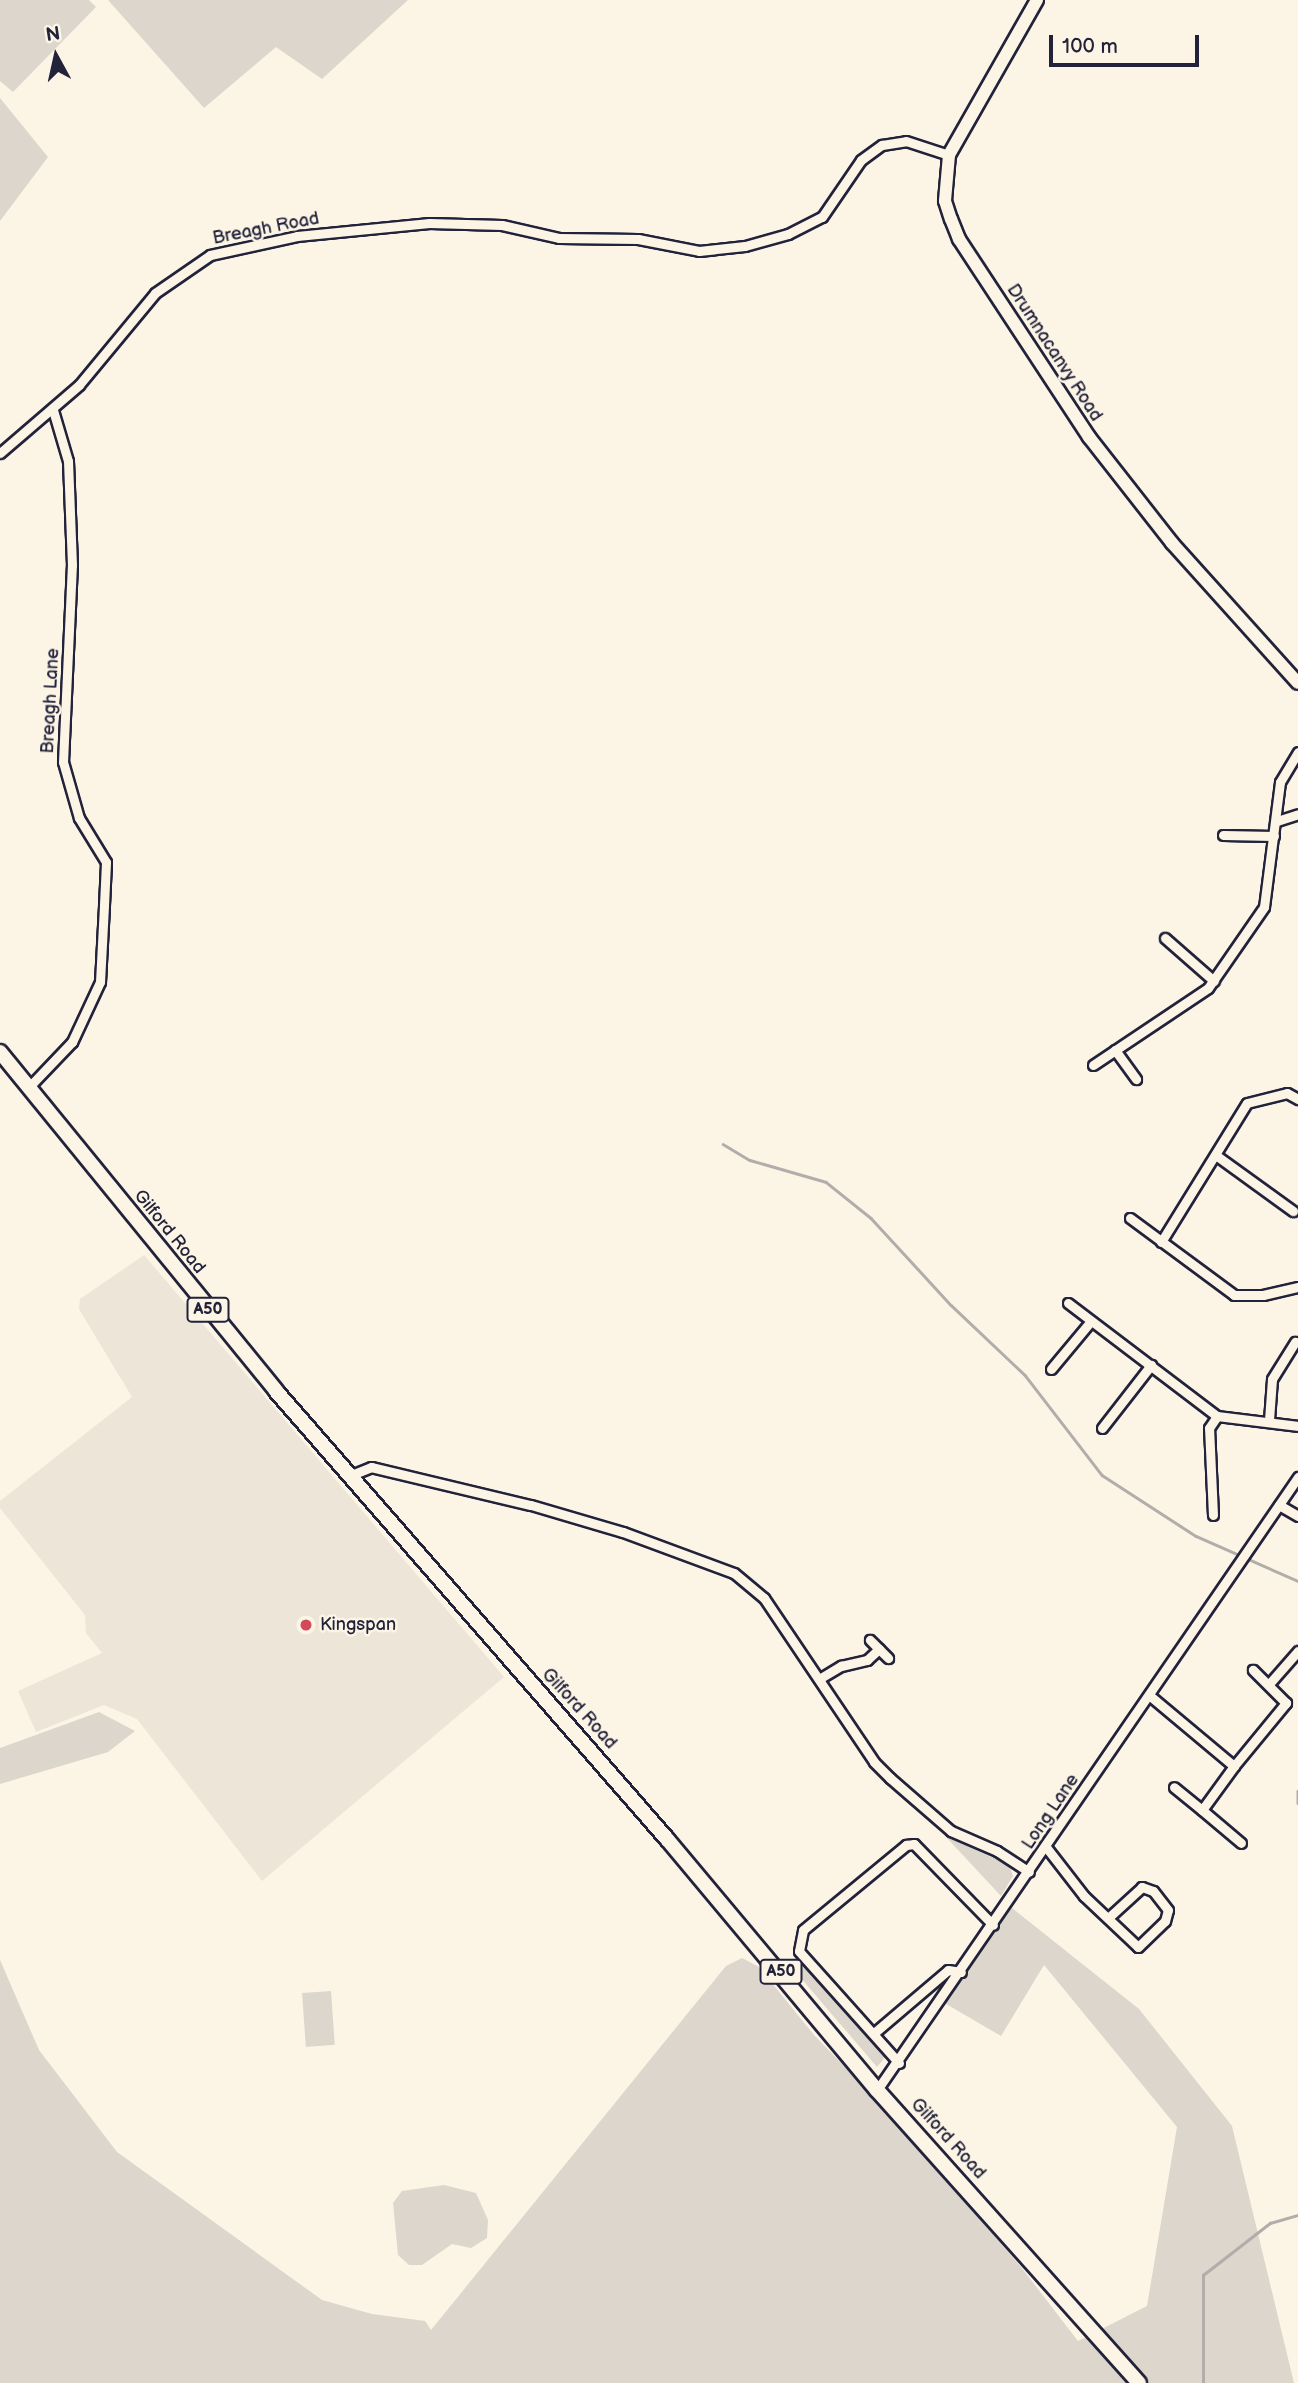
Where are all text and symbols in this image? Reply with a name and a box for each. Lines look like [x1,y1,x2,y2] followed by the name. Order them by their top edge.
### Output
[21,21,91,91] north arrow
[1053,21,1204,65] scale bar
[44,22,62,47] text: N
[1062,34,1118,59] text: 100 m
[211,208,321,250] street label: Breagh Road
[1001,280,1107,426] street label: Drumnacanvy Road
[37,648,65,754] street label: Breagh Lane
[129,1186,209,1278] street label: Gilford Road
[185,1298,231,1322] road number: A50
[320,1614,396,1636] place label: Kingspan
[298,1617,314,1633] marker: Kingspan
[537,1664,621,1754] street label: Gilford Road
[1018,1770,1084,1854] street label: Long Lane
[758,1960,804,1984] road number: A50
[906,2094,990,2184] street label: Gilford Road

